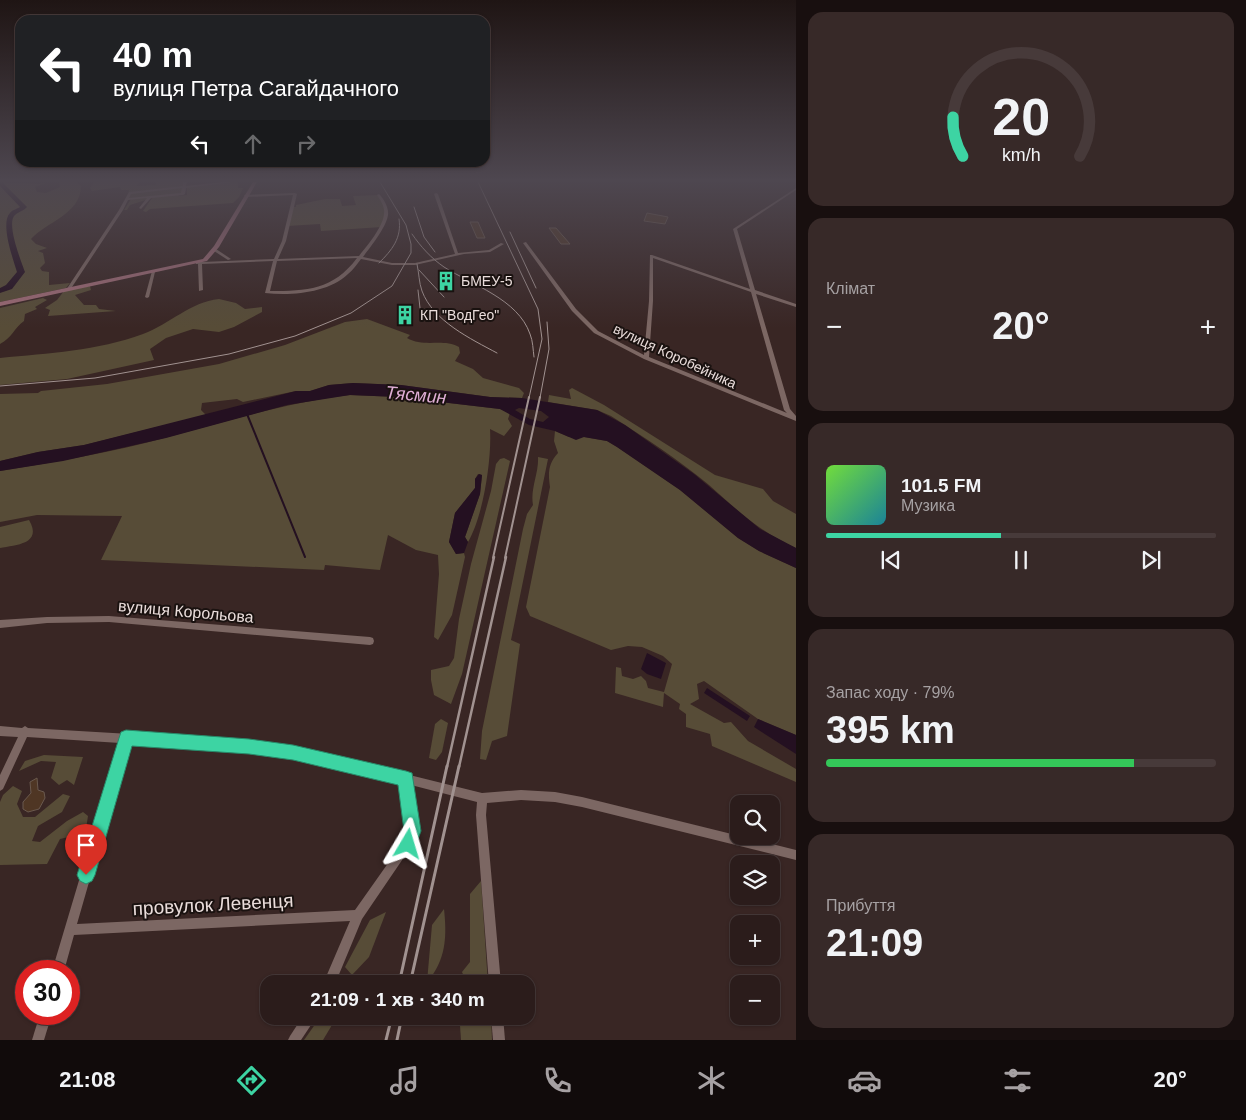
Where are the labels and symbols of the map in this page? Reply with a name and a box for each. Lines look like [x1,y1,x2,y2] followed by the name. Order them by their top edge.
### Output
[435,270,457,292] building icon: БМЕУ-5
[461,273,513,289] place label: БМЕУ-5
[394,304,416,326] building icon: КП "ВодГео"
[420,307,499,323] place label: КП "ВодГео"
[611,320,739,392] street label: вулиця Коробейника
[385,382,447,408] water label: Тясмин
[118,597,254,626] street label: вулиця Корольова
[381,817,433,869] position arrow
[65,824,107,875] pin
[132,890,294,919] street label: провулок Левенця
[15,960,80,1025] speed limit sign: 30

